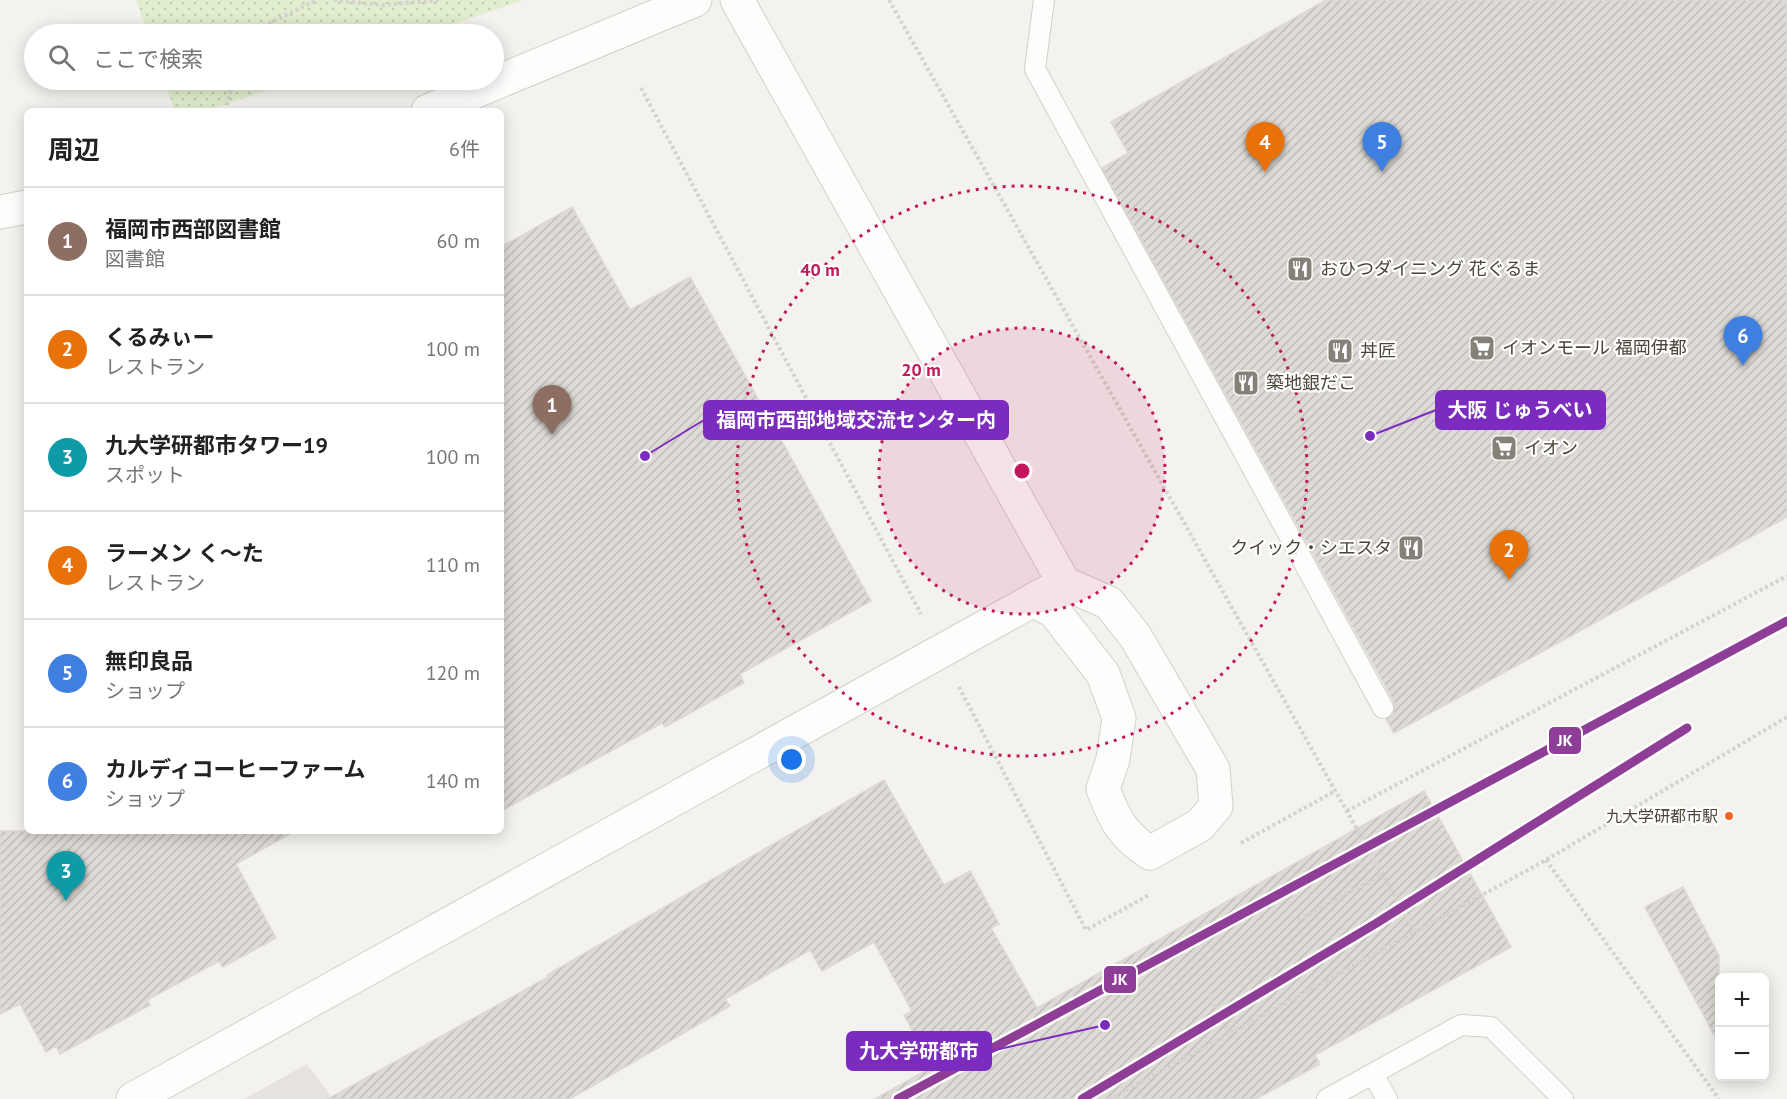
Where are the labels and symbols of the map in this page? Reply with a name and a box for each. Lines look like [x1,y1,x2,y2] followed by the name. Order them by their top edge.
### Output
[1246,122,1284,172] pin: 4
[1362,122,1402,172] pin: 5
[1285,254,1315,284] restaurant icon: おひつダイニング 花ぐるま
[1320,257,1540,280] place label: おひつダイニング 花ぐるま
[800,258,840,281] text: 40 m
[1724,316,1762,366] pin: 6
[1467,333,1497,363] supermarket icon: イオンモール 福岡伊都
[1325,336,1355,366] restaurant icon: 丼匠
[1502,336,1687,359] place label: イオンモール 福岡伊都
[1360,339,1396,362] place label: 丼匠
[901,358,941,381] text: 20 m
[1231,368,1261,398] restaurant icon: 築地銀だこ
[1266,371,1356,394] place label: 築地銀だこ
[532,386,572,435] pin: 1
[1436,391,1605,429] callout: 大阪 じゅうべい
[1447,397,1593,423] text: 大阪 じゅうべい
[704,401,1008,439] callout: 福岡市西部地域交流センター内
[716,407,996,433] text: 福岡市西部地域交流センター内
[1489,433,1519,463] supermarket icon: イオン
[1524,436,1578,459] place label: イオン
[1012,461,1032,481] centre of rings
[1490,530,1528,580] pin: 2
[1396,533,1426,563] restaurant icon: クイック・シエスタ
[1230,536,1392,559] place label: クイック・シエスタ
[1548,726,1582,755] line badge: JK
[1556,730,1573,750] text: JK
[777,745,806,774] your location
[1606,806,1718,826] place label: 九大学研都市駅
[1723,810,1735,822] marker: 九大学研都市駅
[46,852,86,901] pin: 3
[1103,965,1137,994] line badge: JK
[1111,969,1128,989] text: JK
[847,1032,991,1070] callout: 九大学研都市
[859,1038,979,1064] text: 九大学研都市

